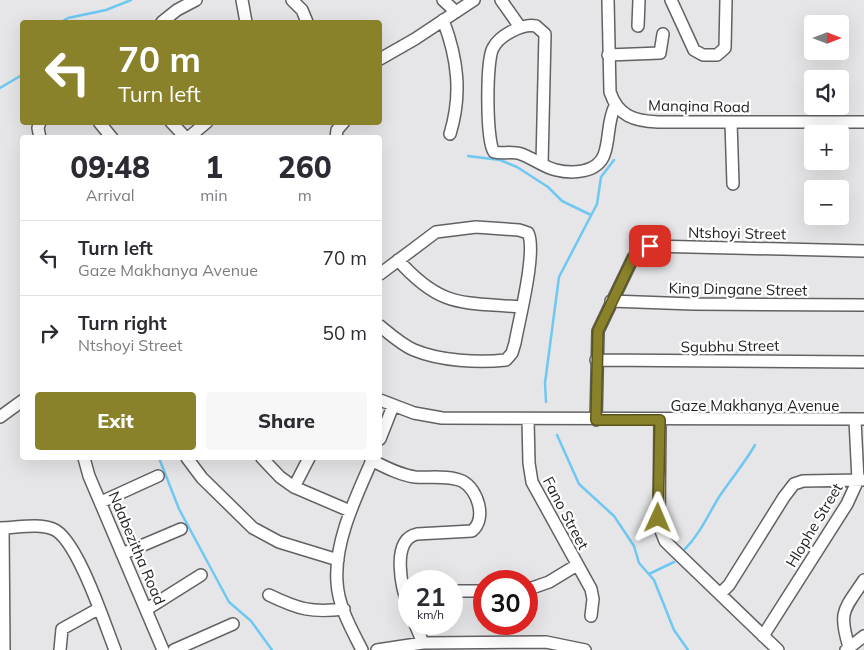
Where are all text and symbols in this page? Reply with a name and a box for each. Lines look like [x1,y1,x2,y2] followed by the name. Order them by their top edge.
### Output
[804,15,849,60] north arrow
[804,15,849,225] map controls
[118,37,201,81] text: 70 m
[35,40,100,105] icon: left
[804,70,849,115] button: sound
[118,80,201,108] text: Turn left
[648,96,750,116] street label: Manqina Road
[804,125,849,170] button: +
[70,148,150,186] text: 09:48
[205,148,223,186] text: 1
[278,148,332,186] text: 260
[804,180,849,225] button: −
[86,185,135,205] text: Arrival
[200,185,228,205] text: min
[298,185,312,205] text: m
[688,223,786,243] street label: Ntshoyi Street
[629,225,671,267] pin
[636,232,664,260] icon: arrive
[78,236,153,260] text: Turn left
[35,244,63,272] icon: left
[323,246,367,270] text: 70 m
[78,260,258,280] text: Gaze Makhanya Avenue
[668,278,808,300] street label: King Dingane Street
[78,311,167,335] text: Turn right
[35,319,63,347] icon: right
[323,321,367,345] text: 50 m
[78,335,183,355] text: Ntshoyi Street
[680,336,780,356] street label: Sgubhu Street
[35,392,196,450] button: Exit
[206,392,367,450] button: Share
[671,396,839,415] street label: Gaze Makhanya Avenue
[539,473,593,553] street label: Fano Street
[781,479,847,571] street label: Hlophe Street
[105,488,169,608] street label: Ndabezitha Road
[631,491,683,543] position arrow
[473,570,538,635] speed limit sign: 30
[415,581,446,612] text: 21
[417,607,444,622] text: km/h

